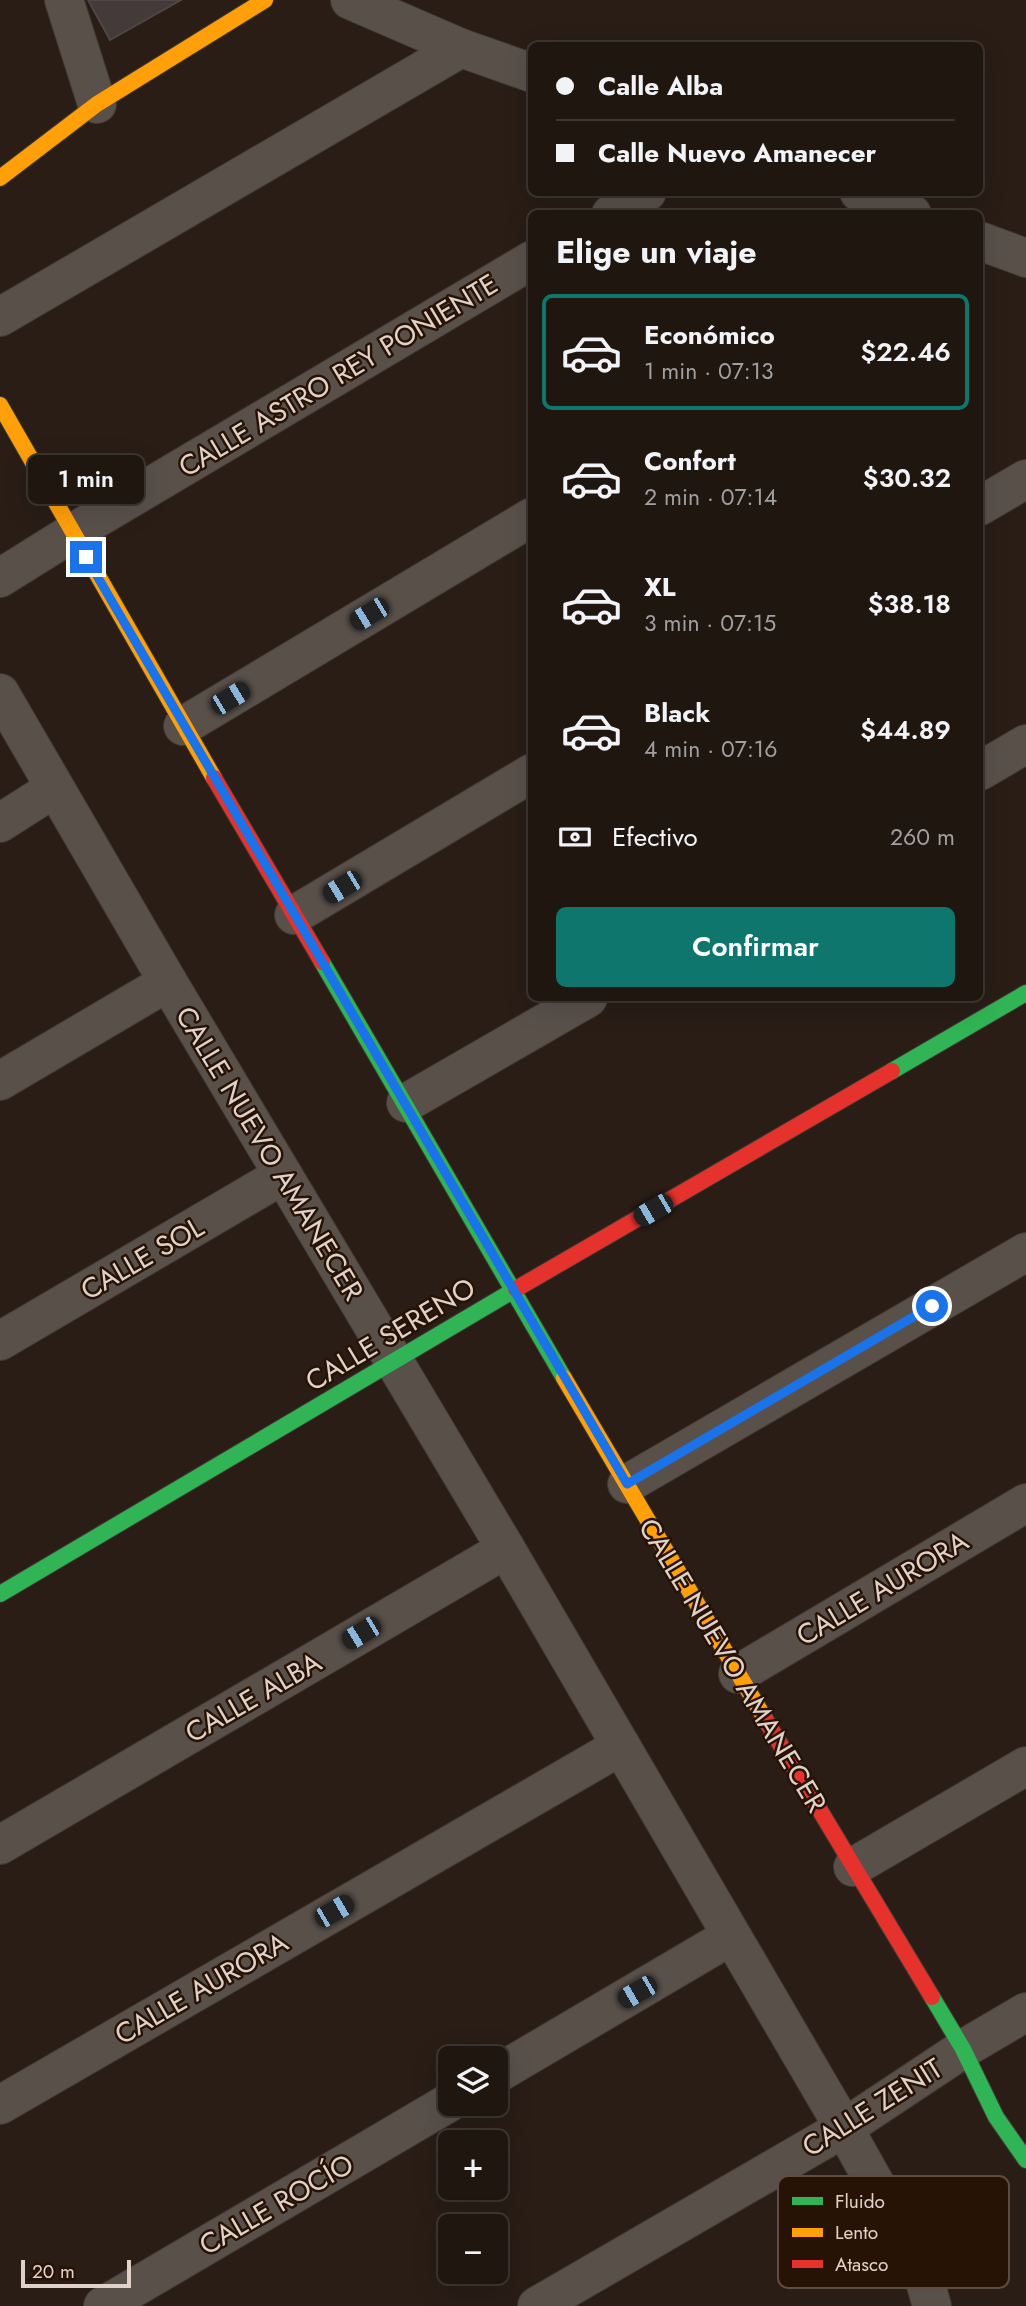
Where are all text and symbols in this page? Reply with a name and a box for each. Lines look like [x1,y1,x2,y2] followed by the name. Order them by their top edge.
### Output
[598,67,723,105] text: Calle Alba
[598,134,876,172] text: Calle Nuevo Amanecer
[556,229,757,275] text: Elige un viaje
[171,264,506,487] street label: CALLE ASTRO REY PONIENTE
[644,316,775,354] text: Económico
[560,321,623,384] icon: car
[860,333,951,371] text: $22.46
[644,354,774,388] text: 1 min · 07:13
[644,442,736,480] text: Confort
[560,447,623,510] icon: car
[28,456,144,504] callout: 1 min
[863,459,951,497] text: $30.32
[58,462,114,496] text: 1 min
[644,480,777,514] text: 2 min · 07:14
[70,541,102,573] route end
[644,568,676,606] text: XL
[560,573,623,636] icon: car
[868,585,951,623] text: $38.18
[346,594,393,634] car
[644,606,776,640] text: 3 min · 07:15
[207,678,254,718] car
[644,694,710,732] text: Black
[560,699,623,762] icon: car
[860,711,951,749] text: $44.89
[644,732,777,766] text: 4 min · 07:16
[556,818,594,856] icon: cash
[612,818,698,856] text: Efectivo
[890,820,955,854] text: 260 m
[319,867,366,907] car
[556,907,955,987] button: Confirmar
[165,999,374,1308] street label: CALLE NUEVO AMANECER
[630,1190,677,1230] car
[73,1206,212,1310] street label: CALLE SOL
[297,1267,483,1401] street label: CALLE SERENO
[916,1290,948,1322] route start
[628,1511,837,1820] street label: CALLE NUEVO AMANECER
[788,1521,976,1656] street label: CALLE AURORA
[338,1613,385,1653] car
[178,1642,329,1753] street label: CALLE ALBA
[311,1891,358,1931] car
[107,1922,296,2055] street label: CALLE AURORA
[614,1972,661,2012] car
[438,2046,508,2284] map controls
[438,2046,508,2116] button: layers
[794,2048,950,2167] street label: CALLE ZENIT
[438,2130,508,2200] button: +
[191,2144,361,2265] street label: CALLE ROCÍO
[778,2176,1009,2288] legend
[835,2188,885,2215] text: Fluido
[438,2214,508,2284] button: −
[835,2219,878,2246] text: Lento
[835,2251,888,2278] text: Atasco
[21,2257,131,2289] scale bar
[32,2258,75,2285] text: 20 m

